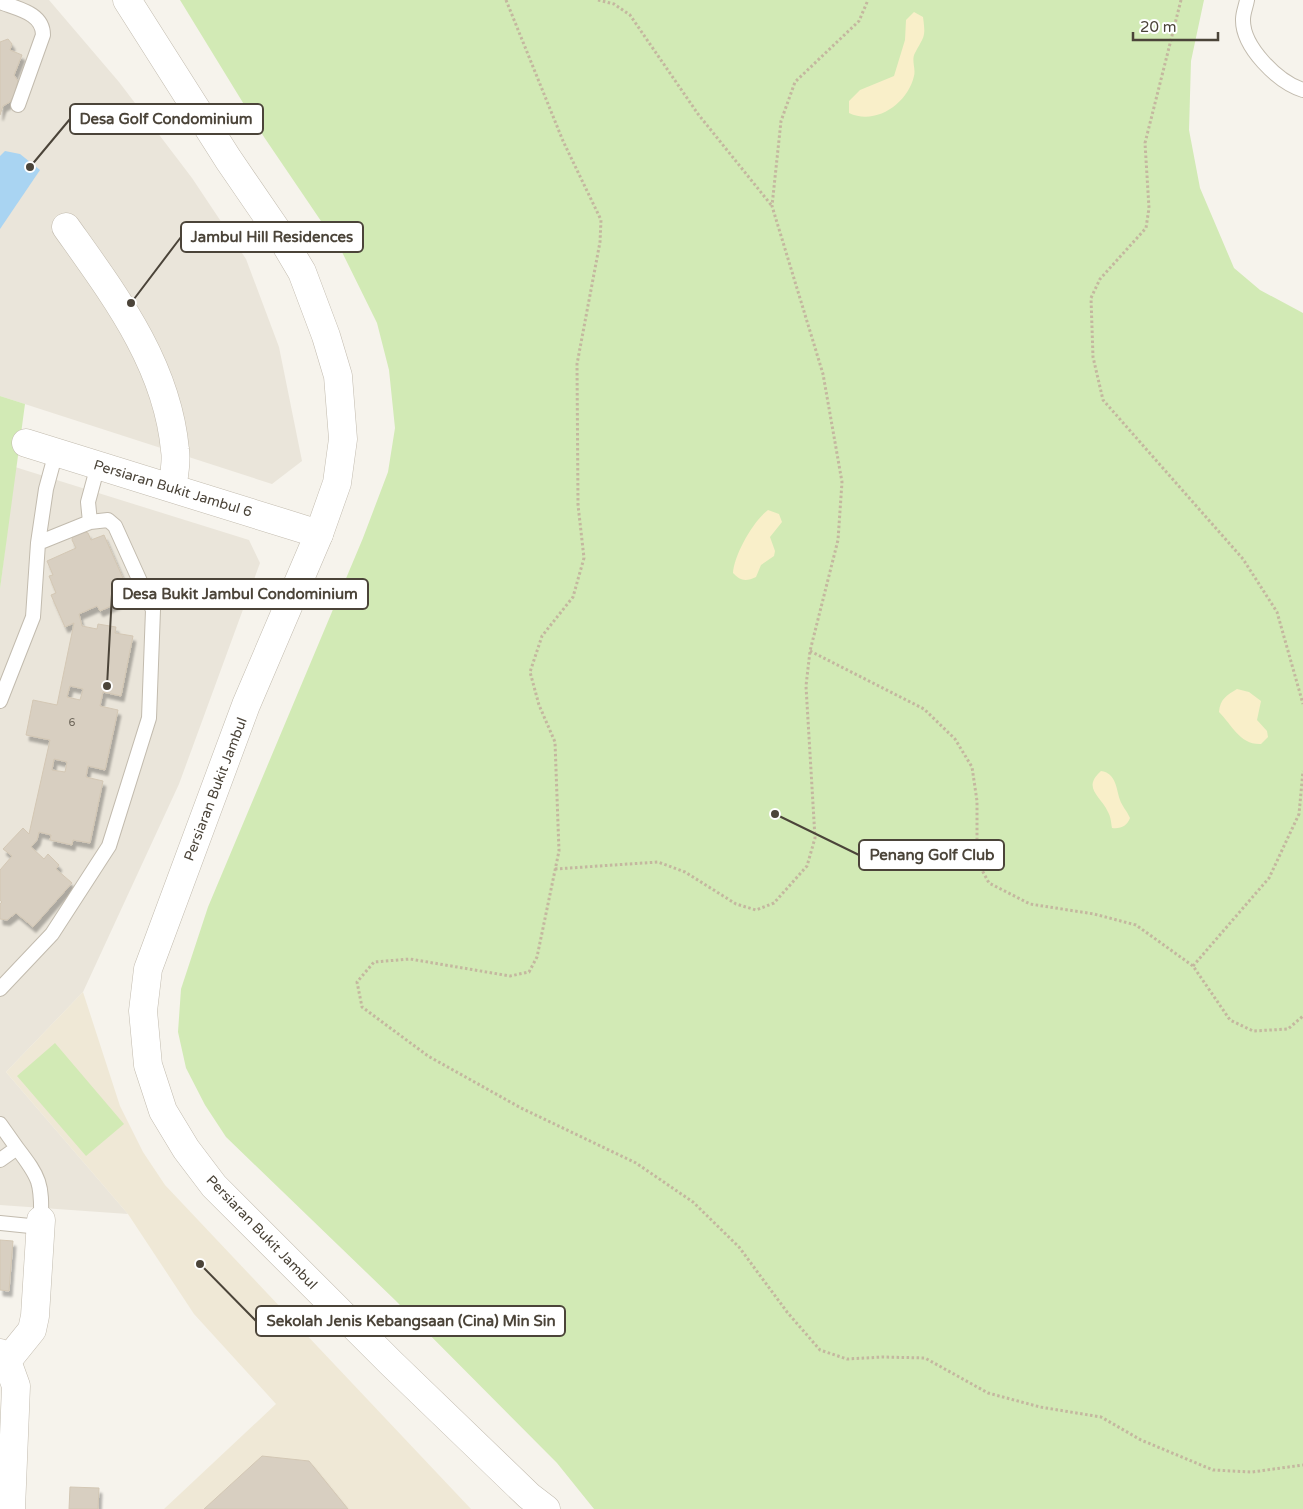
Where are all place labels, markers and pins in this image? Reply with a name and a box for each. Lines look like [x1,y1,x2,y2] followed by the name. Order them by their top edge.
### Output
[70,104,263,134] callout: Desa Golf Condominium
[181,222,363,252] callout: Jambul Hill Residences
[112,579,368,609] callout: Desa Bukit Jambul Condominium
[859,840,1004,870] callout: Penang Golf Club
[256,1306,565,1336] callout: Sekolah Jenis Kebangsaan (Cina) Min Sin

